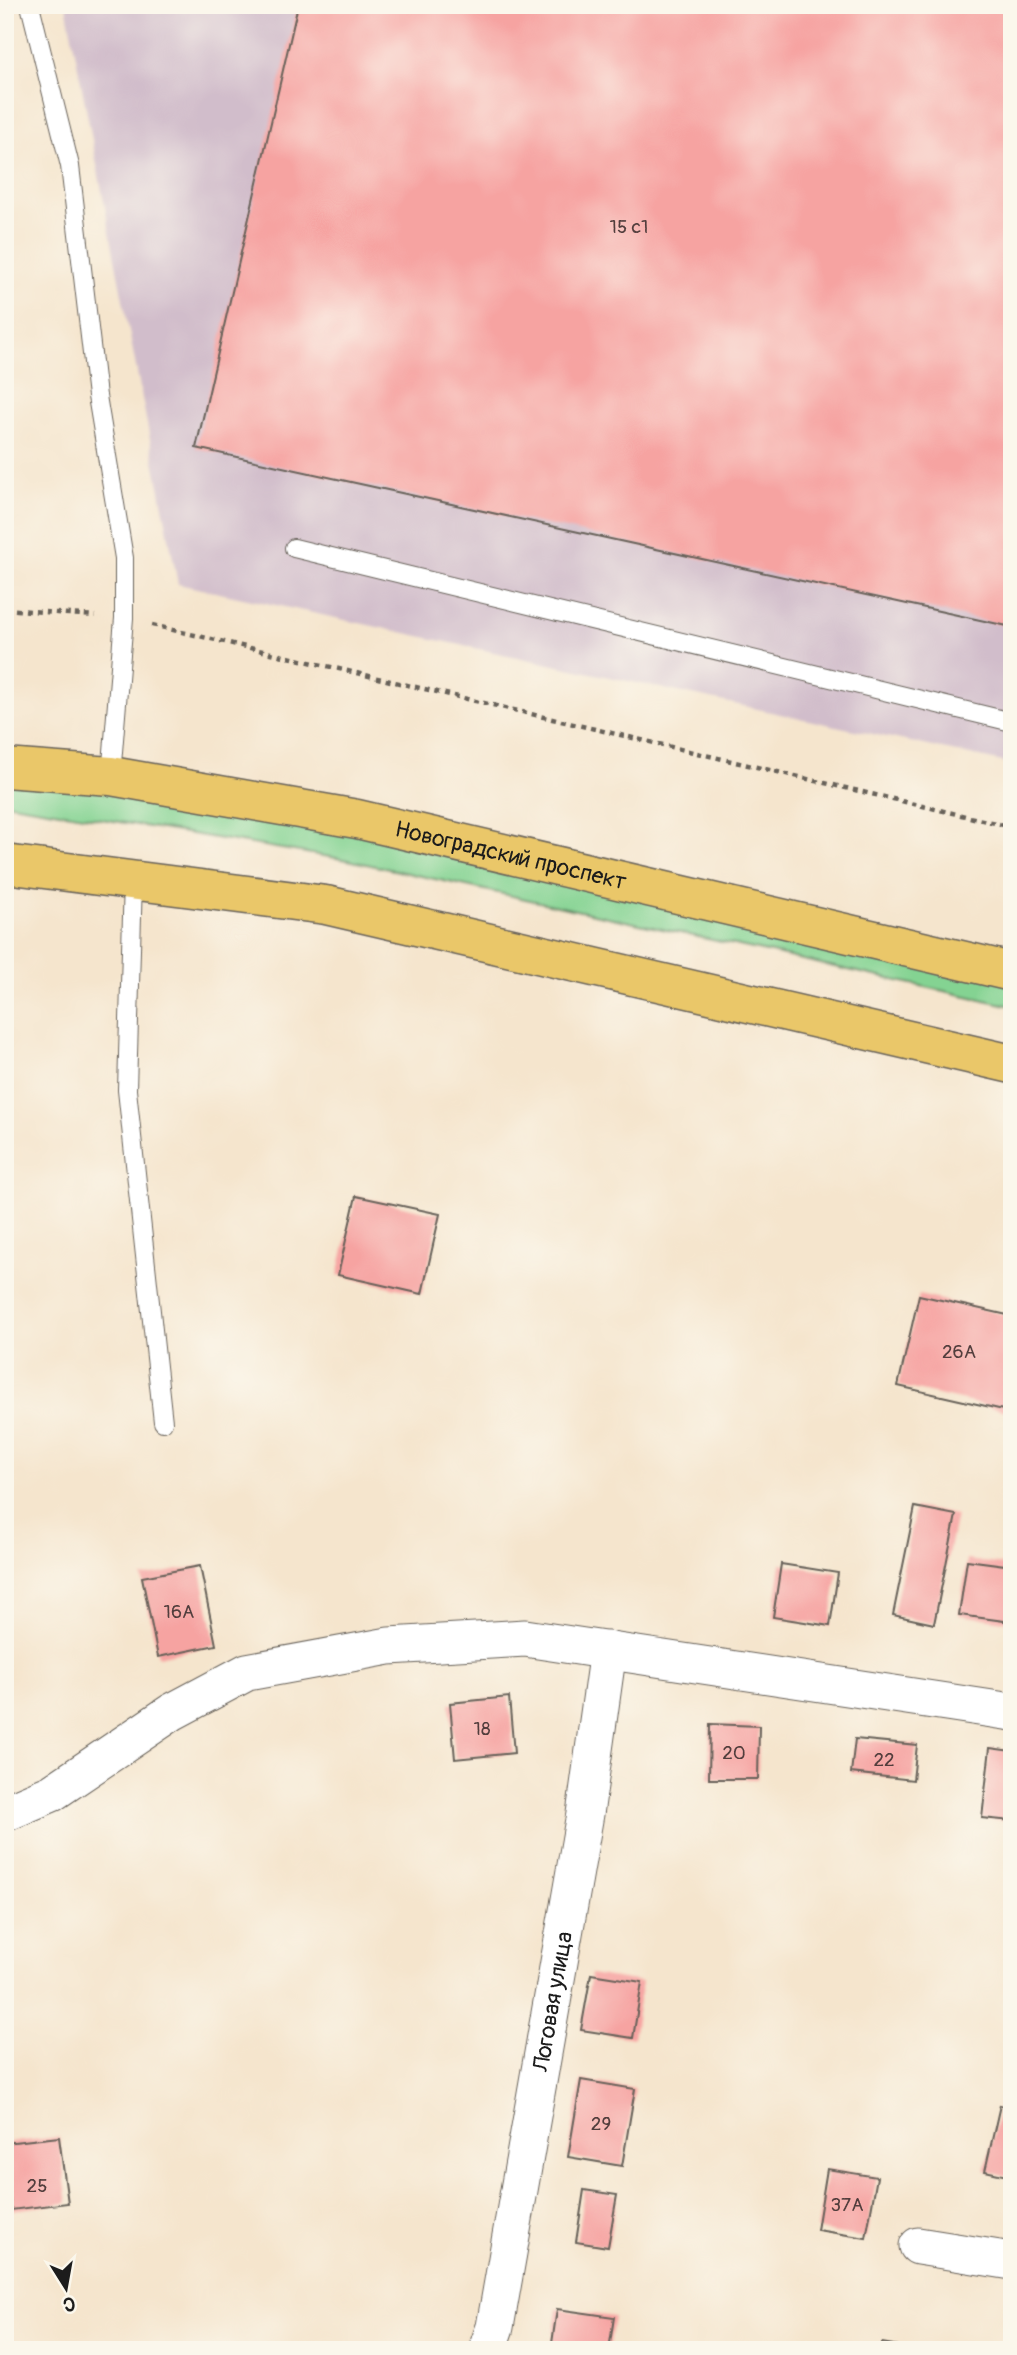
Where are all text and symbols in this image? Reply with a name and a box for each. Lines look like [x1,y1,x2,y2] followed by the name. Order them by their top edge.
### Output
[610,215,648,239] house number: 15 с1
[392,814,630,897] street label: Новоградский проспект
[942,1340,976,1364] house number: 26А
[164,1600,194,1624] house number: 16А
[473,1717,491,1741] house number: 18
[722,1741,746,1765] house number: 20
[873,1748,895,1772] house number: 22
[526,1929,579,2075] street label: Логовая улица
[591,2112,611,2136] house number: 29
[27,2174,47,2198] house number: 25
[831,2193,863,2217] house number: 37А
[32,2254,102,2324] north arrow
[61,2291,77,2317] text: С

